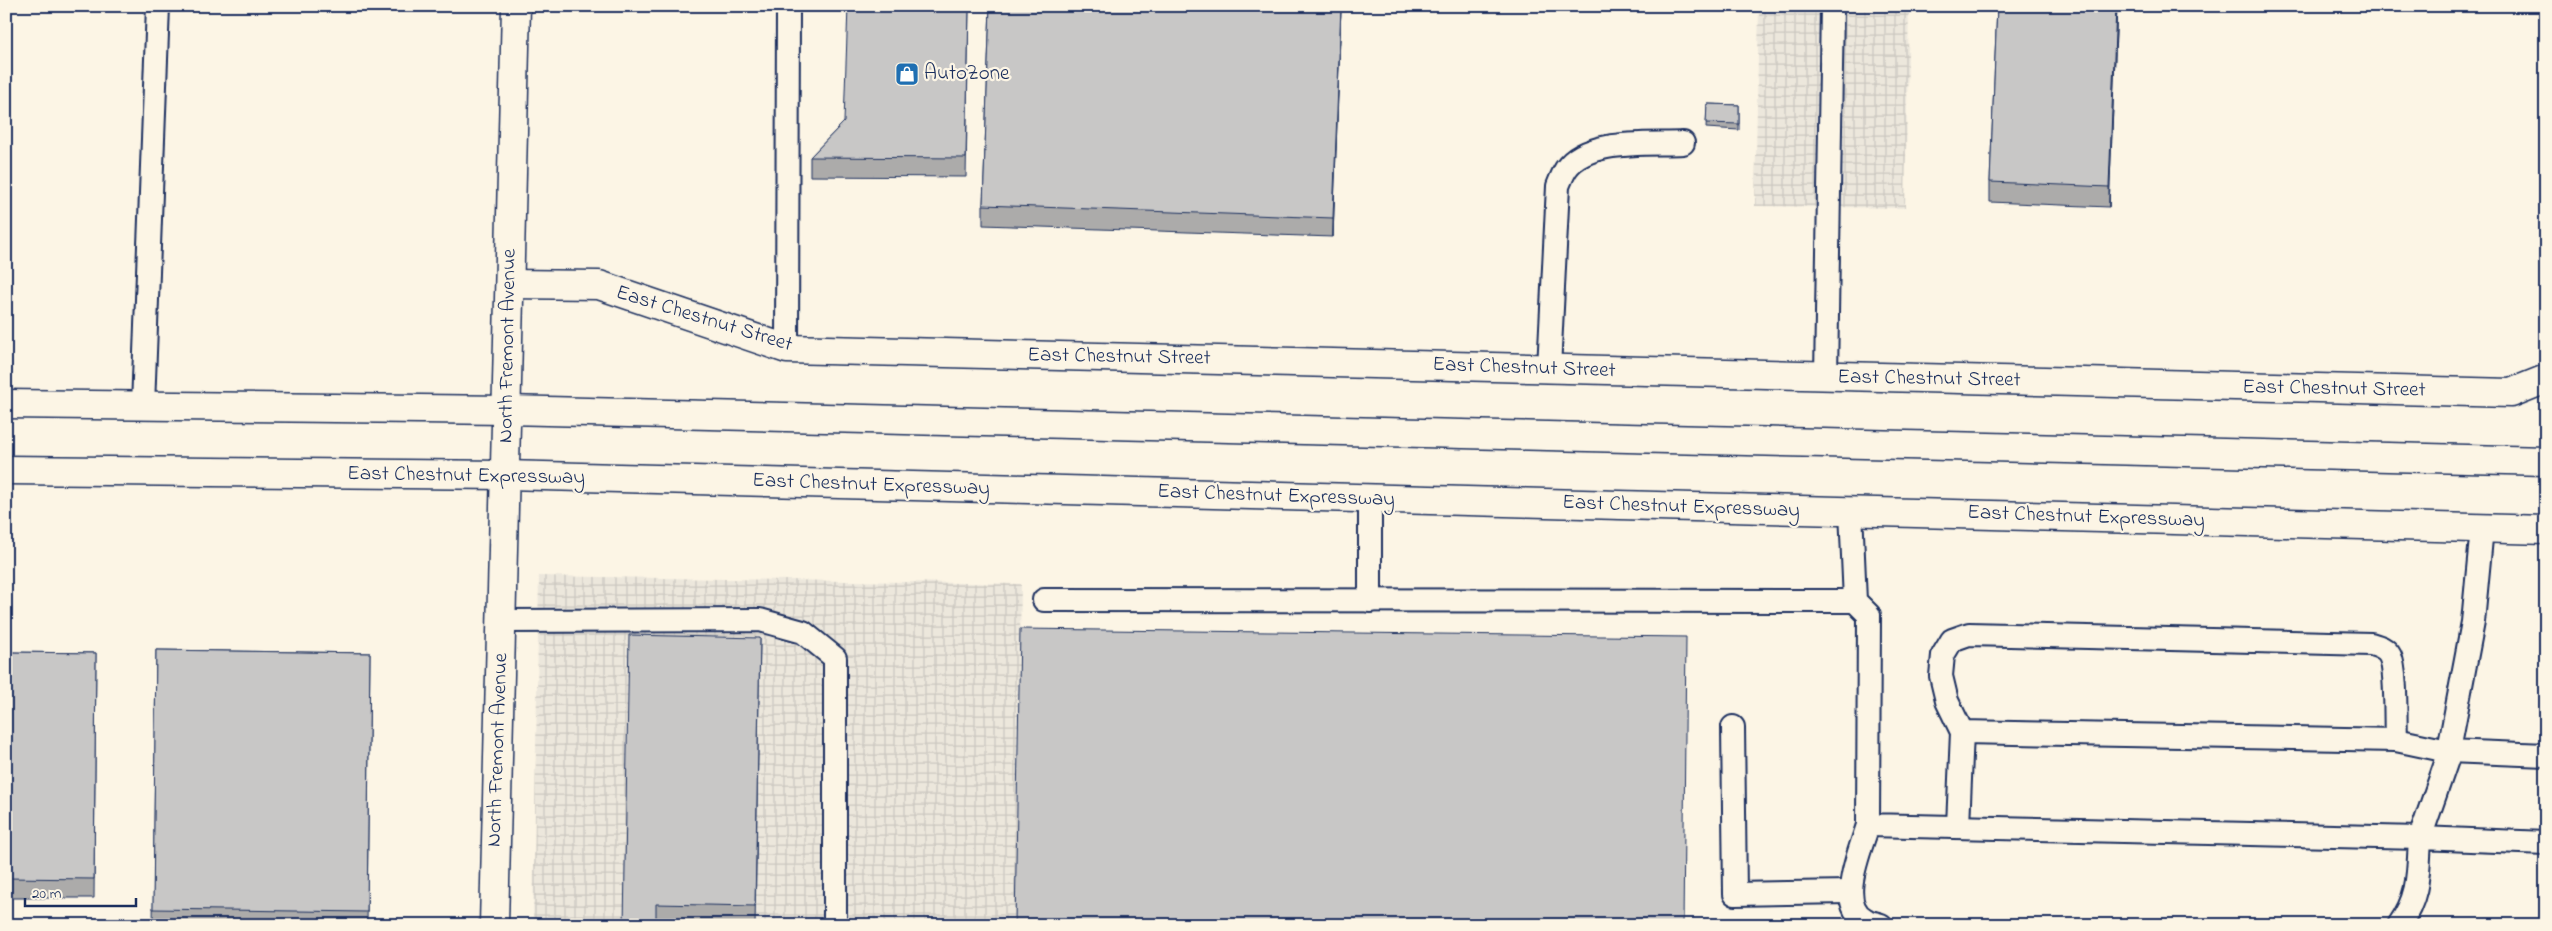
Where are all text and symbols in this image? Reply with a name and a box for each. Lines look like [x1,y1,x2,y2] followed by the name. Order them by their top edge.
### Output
[924,59,1010,89] place label: AutoZone
[894,61,920,87] shop icon: AutoZone
[491,248,525,443] street label: North Fremont Avenue
[612,278,796,360] street label: East Chestnut Street
[1027,340,1211,374] street label: East Chestnut Street
[1432,350,1616,386] street label: East Chestnut Street
[1837,362,2021,396] street label: East Chestnut Street
[2242,372,2426,406] street label: East Chestnut Street
[347,459,585,495] street label: East Chestnut Expressway
[751,466,990,506] street label: East Chestnut Expressway
[1156,477,1395,517] street label: East Chestnut Expressway
[1561,488,1800,528] street label: East Chestnut Expressway
[1966,498,2205,538] street label: East Chestnut Expressway
[480,652,516,848] street label: North Fremont Avenue
[25,876,136,908] scale bar
[32,883,62,905] text: 20 m

